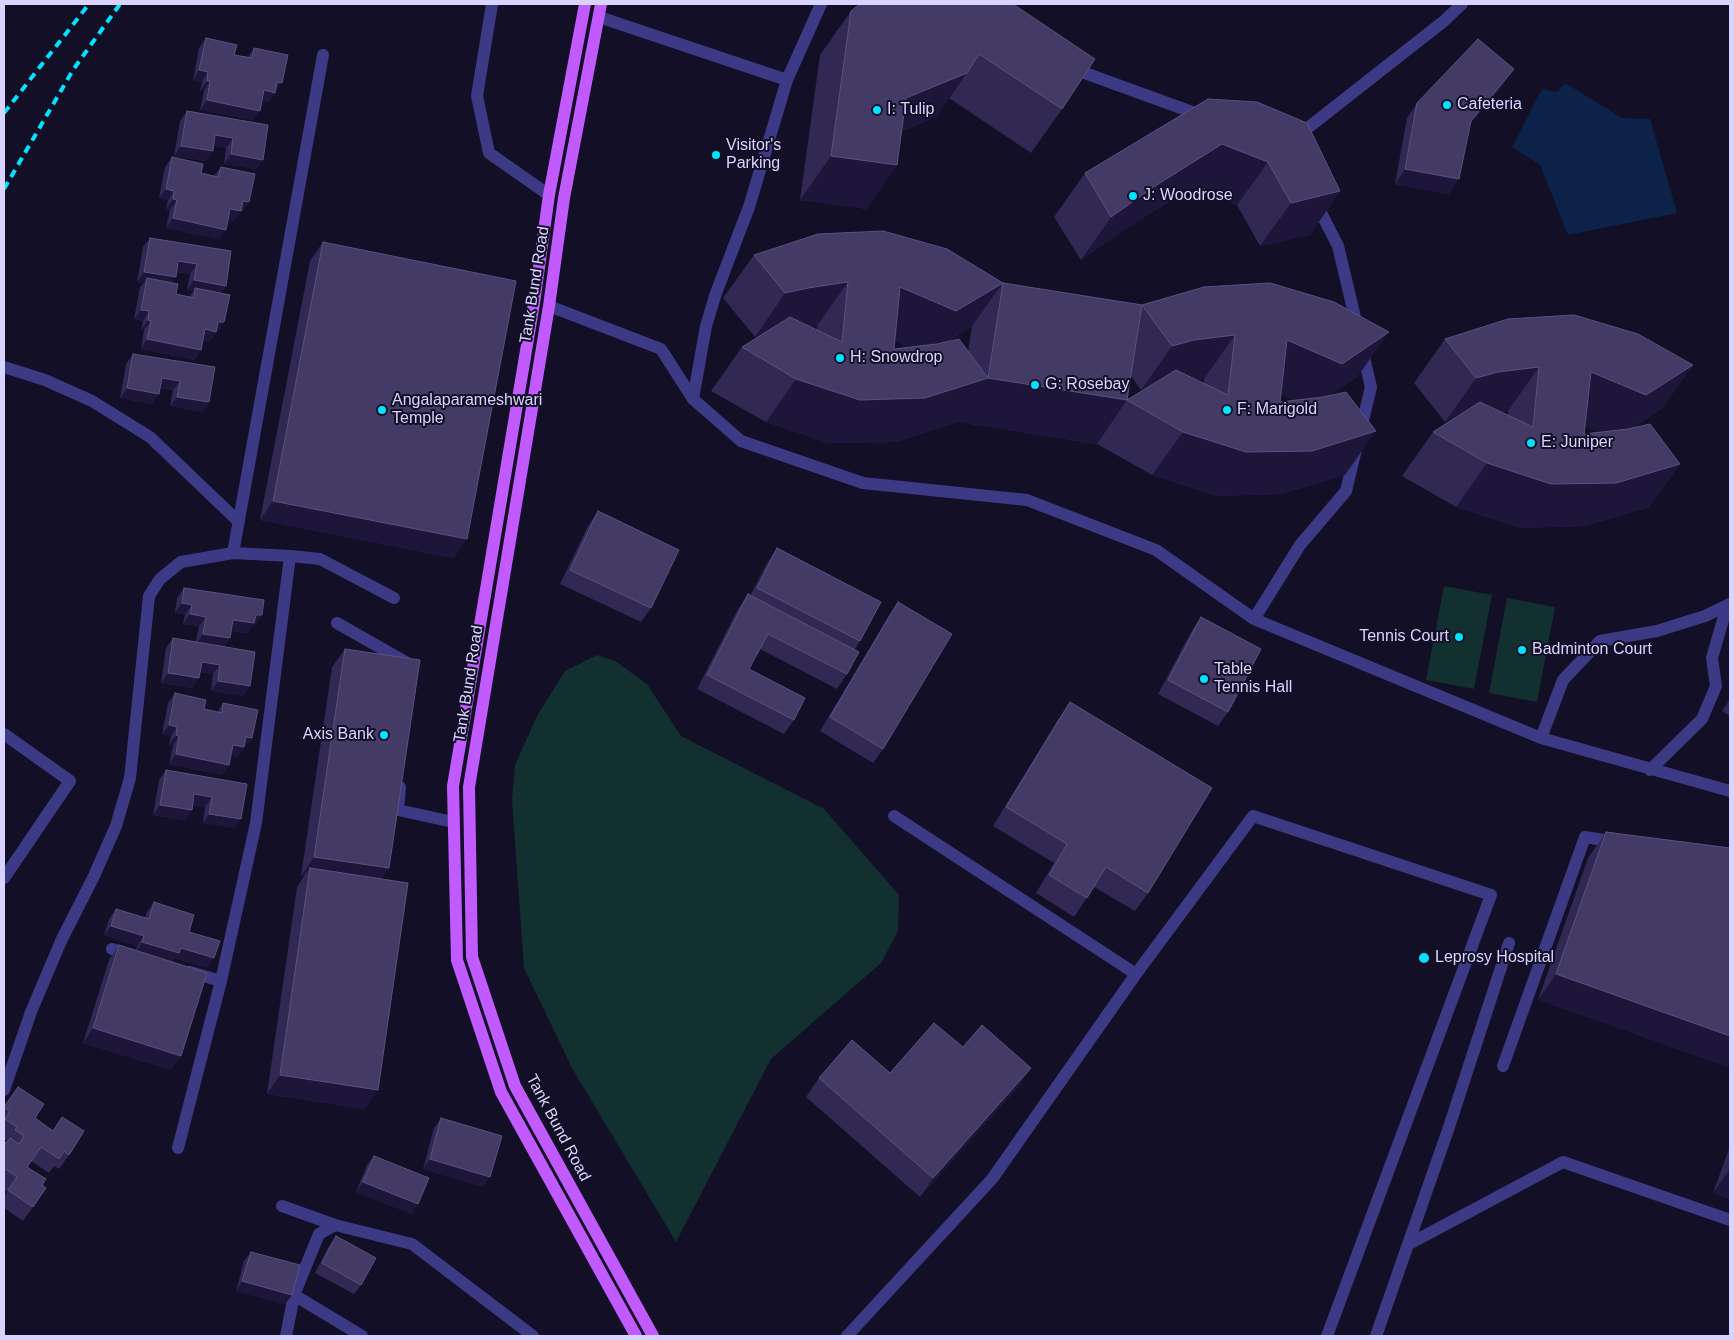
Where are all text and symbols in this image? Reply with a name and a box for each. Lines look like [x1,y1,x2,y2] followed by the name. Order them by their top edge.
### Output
[1457,95,1522,115] place label: Cafeteria
[1441,99,1453,111] marker: Cafeteria
[887,100,934,120] place label: I: Tulip
[871,104,883,116] marker: I: Tulip
[726,136,781,174] place label: Visitor's Parking
[710,149,722,161] marker: Visitor's Parking
[1143,186,1233,206] place label: J: Woodrose
[1127,190,1139,202] marker: J: Woodrose
[516,225,554,345] street label: Tank Bund Road
[850,348,942,368] place label: H: Snowdrop
[834,352,846,364] marker: H: Snowdrop
[1045,375,1129,395] place label: G: Rosebay
[1029,379,1041,391] marker: G: Rosebay
[392,391,542,429] place label: Angalaparameshwari Temple
[1237,400,1317,420] place label: F: Marigold
[376,404,388,416] marker: Angalaparameshwari Temple
[1221,404,1233,416] marker: F: Marigold
[1541,433,1613,453] place label: E: Juniper
[1525,437,1537,449] marker: E: Juniper
[450,624,488,744] street label: Tank Bund Road
[1359,627,1449,647] place label: Tennis Court
[1453,631,1465,643] marker: Tennis Court
[1532,640,1652,660] place label: Badminton Court
[1516,644,1528,656] marker: Badminton Court
[1214,660,1292,698] place label: Table Tennis Hall
[1198,673,1210,685] marker: Table Tennis Hall
[303,725,374,745] place label: Axis Bank
[378,729,390,741] marker: Axis Bank
[1435,948,1554,968] place label: Leprosy Hospital
[1417,951,1431,965] marker: Leprosy Hospital
[522,1071,594,1185] street label: Tank Bund Road

